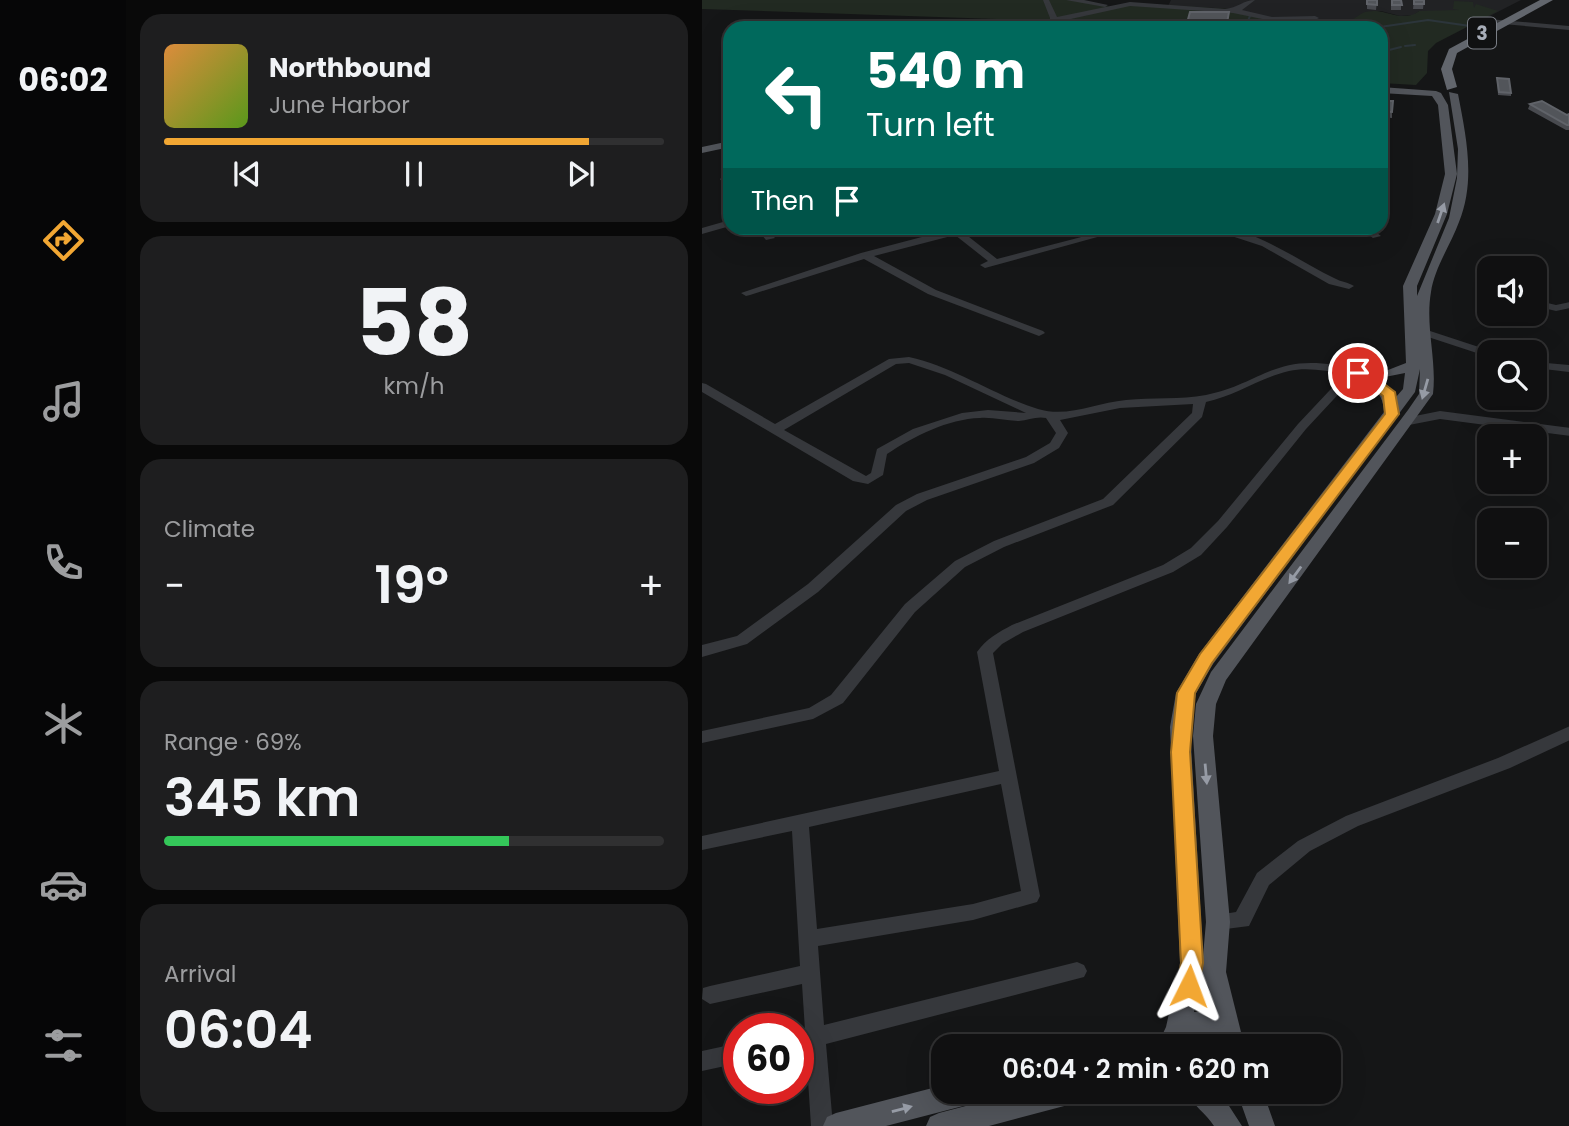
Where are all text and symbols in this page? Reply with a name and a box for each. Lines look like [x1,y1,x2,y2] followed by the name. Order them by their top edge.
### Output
[1468,18,1496,48] road number: 3
[866,37,1025,105] text: 540 m
[751,49,842,140] icon: left
[269,50,431,86] text: Northbound
[18,57,108,102] text: 06:02
[269,89,410,121] text: June Harbor
[866,102,995,147] text: Turn left
[228,155,266,193] icon: previous
[395,155,433,193] icon: pause
[562,155,600,193] icon: next
[828,182,866,220] icon: arrive
[751,183,814,219] text: Then
[1436,203,1447,224] one-way arrow
[39,216,88,265] icon: directions
[1477,256,1547,578] map controls
[1477,256,1547,326] button: sound
[355,259,473,387] text: 58
[1477,340,1547,410] button: search
[1328,343,1388,403] pin
[1339,354,1377,392] icon: arrive
[383,370,445,402] text: km/h
[39,377,88,426] icon: music
[1419,378,1430,400] one-way arrow
[1477,424,1547,494] button: +
[1477,508,1547,578] button: −
[164,513,255,545] text: Climate
[39,538,88,587] icon: phone
[374,548,449,621] text: 19°
[164,559,185,612] text: −
[638,559,664,612] text: +
[1288,565,1302,584] one-way arrow
[39,699,88,748] icon: climate
[164,726,302,758] text: Range · 69%
[164,761,360,834] text: 345 km
[1201,763,1212,785] one-way arrow
[39,860,88,909] icon: car
[1152,949,1226,1023] position arrow
[164,958,236,990] text: Arrival
[164,993,313,1066] text: 06:04
[723,1013,814,1104] speed limit sign: 60
[39,1021,88,1070] icon: filters
[1002,1051,1270,1087] text: 06:04 · 2 min · 620 m
[891,1103,913,1114] one-way arrow

